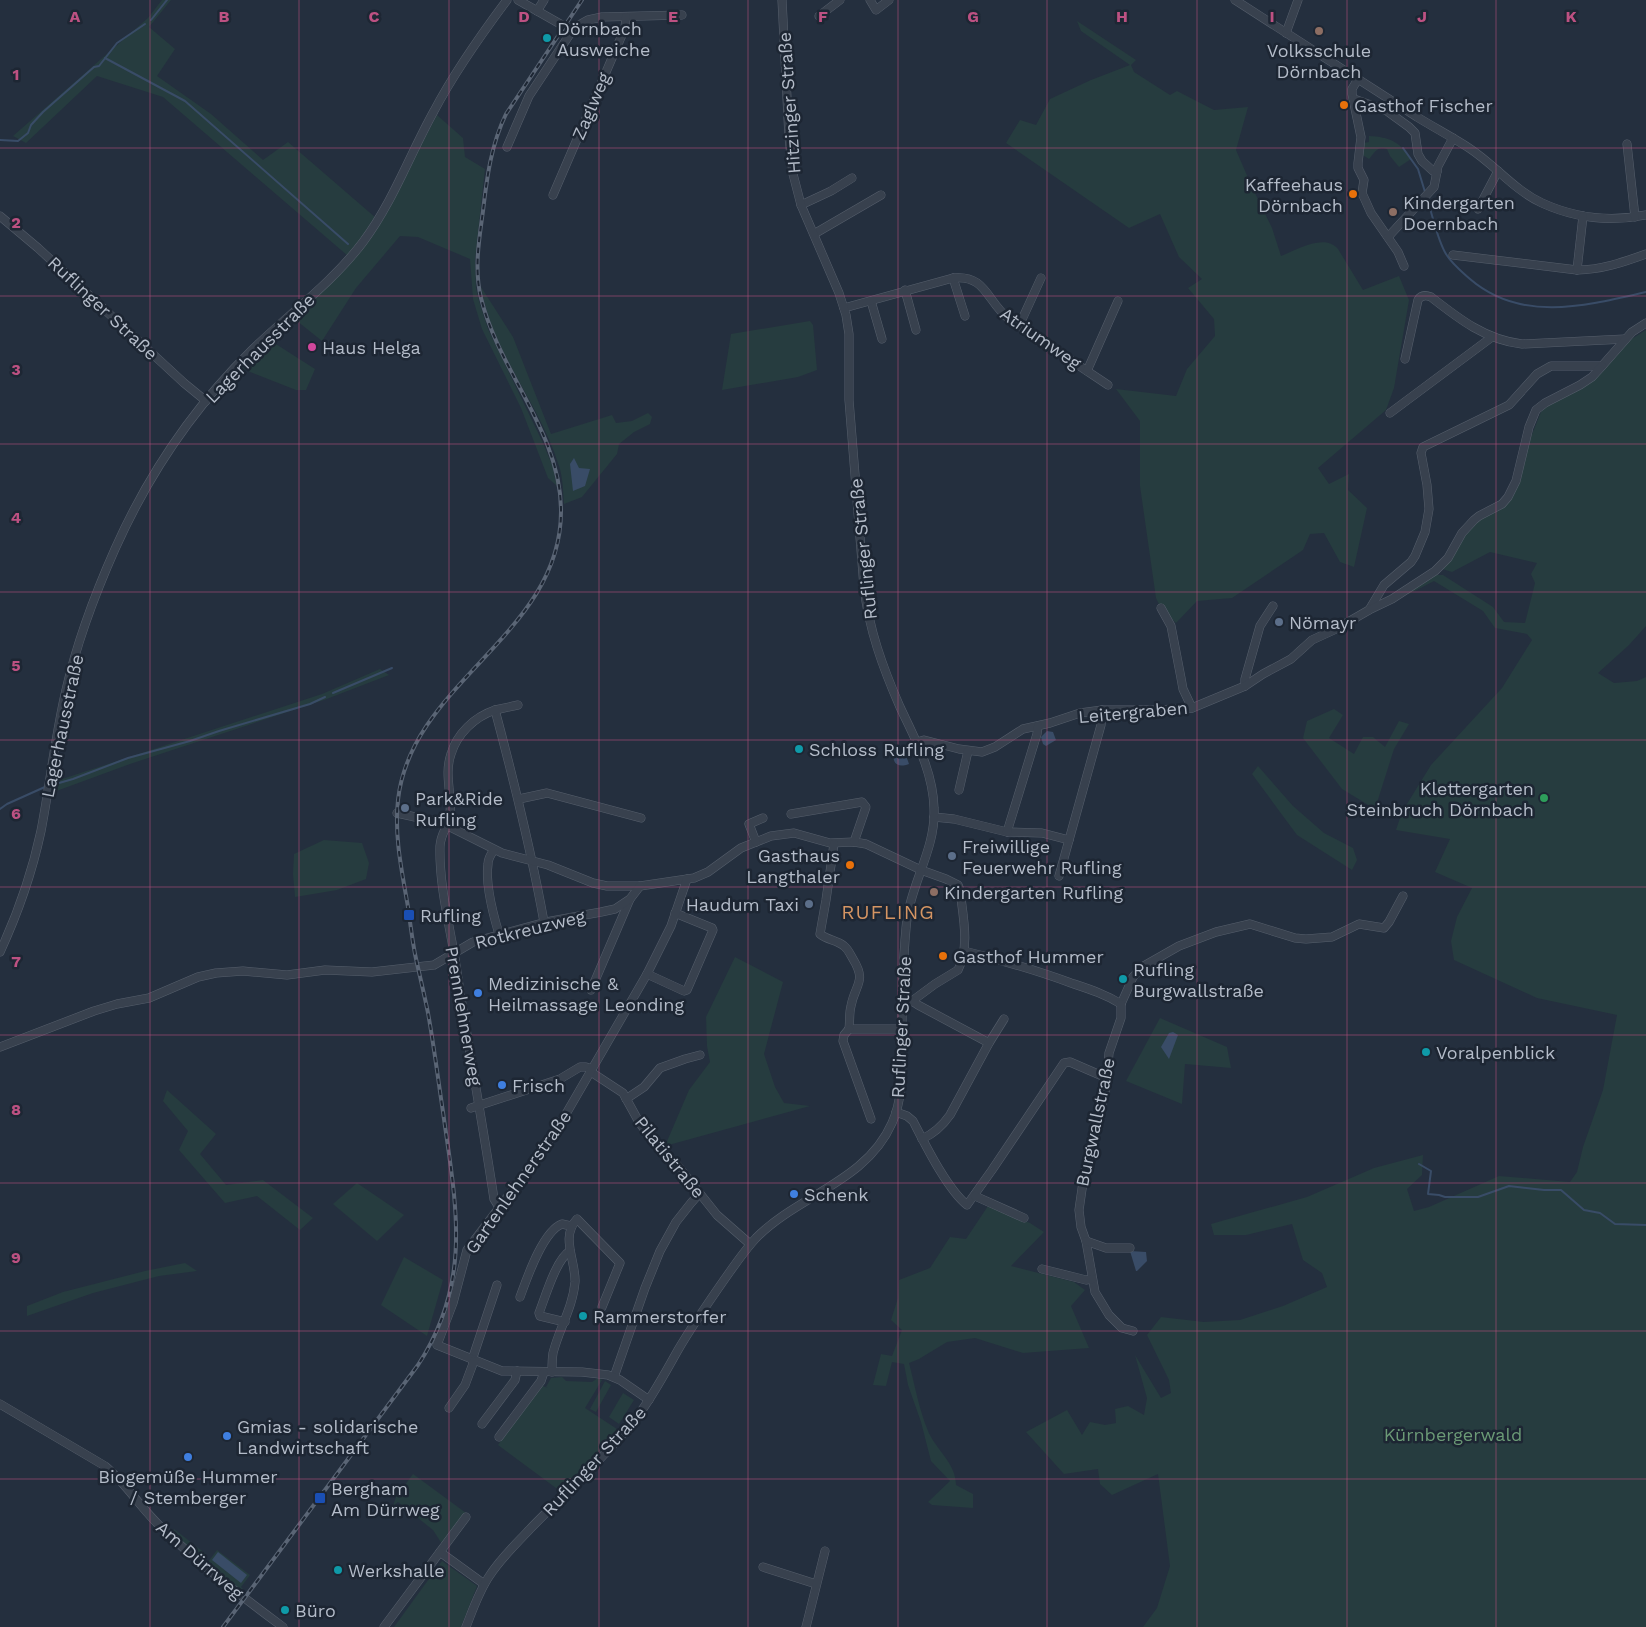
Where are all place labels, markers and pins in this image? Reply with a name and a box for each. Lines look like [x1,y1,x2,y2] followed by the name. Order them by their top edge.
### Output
[557,18,650,60] place label: Dörnbach Ausweiche
[1313,25,1325,37] marker: Volksschule Dörnbach
[541,32,553,44] marker: Dörnbach Ausweiche
[1267,40,1371,82] place label: Volksschule Dörnbach
[1354,95,1493,116] place label: Gasthof Fischer
[1338,99,1350,111] marker: Gasthof Fischer
[1245,174,1343,216] place label: Kaffeehaus Dörnbach
[1347,188,1359,200] marker: Kaffeehaus Dörnbach
[1403,192,1515,234] place label: Kindergarten Doernbach
[1387,206,1399,218] marker: Kindergarten Doernbach
[322,337,421,358] place label: Haus Helga
[306,341,318,353] marker: Haus Helga
[1289,612,1356,633] place label: Nömayr
[1273,616,1285,628] marker: Nömayr
[809,739,945,760] place label: Schloss Rufling
[793,743,805,755] marker: Schloss Rufling
[1347,778,1534,820] place label: Klettergarten Steinbruch Dörnbach
[415,788,503,830] place label: Park&Ride Rufling
[1538,792,1550,804] marker: Klettergarten Steinbruch Dörnbach
[399,802,411,814] marker: Park&Ride Rufling
[962,836,1122,878] place label: Freiwillige Feuerwehr Rufling
[746,845,840,887] place label: Gasthaus Langthaler
[946,850,958,862] marker: Freiwillige Feuerwehr Rufling
[844,859,856,871] marker: Gasthaus Langthaler
[944,882,1123,903] place label: Kindergarten Rufling
[928,886,940,898] marker: Kindergarten Rufling
[686,894,799,915] place label: Haudum Taxi
[803,898,815,910] marker: Haudum Taxi
[420,905,481,926] place label: Rufling
[402,908,416,922] marker: Rufling
[953,946,1104,967] place label: Gasthof Hummer
[937,950,949,962] marker: Gasthof Hummer
[1133,959,1264,1001] place label: Rufling Burgwallstraße
[488,973,684,1015] place label: Medizinische & Heilmassage Leonding
[1117,973,1129,985] marker: Rufling Burgwallstraße
[472,987,484,999] marker: Medizinische & Heilmassage Leonding
[1436,1042,1555,1063] place label: Voralpenblick
[1420,1046,1432,1058] marker: Voralpenblick
[512,1075,565,1096] place label: Frisch
[496,1079,508,1091] marker: Frisch
[804,1184,869,1205] place label: Schenk
[788,1188,800,1200] marker: Schenk
[593,1306,727,1327] place label: Rammerstorfer
[577,1310,589,1322] marker: Rammerstorfer
[237,1416,418,1458] place label: Gmias - solidarische Landwirtschaft
[221,1430,233,1442] marker: Gmias - solidarische Landwirtschaft
[182,1451,194,1463] marker: Biogemüße Hummer / Stemberger
[98,1466,278,1508] place label: Biogemüße Hummer / Stemberger
[331,1478,440,1520] place label: Bergham Am Dürrweg
[313,1491,327,1505] marker: Bergham Am Dürrweg
[348,1560,445,1581] place label: Werkshalle
[332,1564,344,1576] marker: Werkshalle
[295,1600,336,1621] place label: Büro
[279,1604,291,1616] marker: Büro

